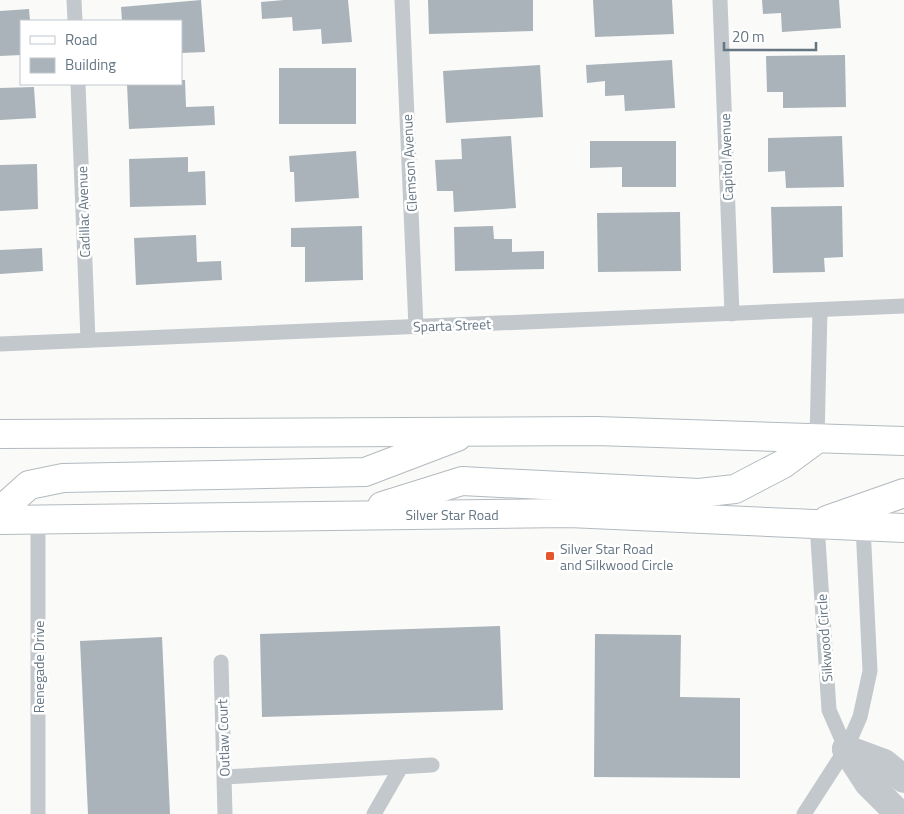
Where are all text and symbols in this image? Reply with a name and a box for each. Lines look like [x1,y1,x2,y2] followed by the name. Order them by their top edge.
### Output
[20,20,182,85] legend
[724,20,816,52] scale bar
[732,25,765,48] text: 20 m
[65,28,97,51] text: Road
[65,53,116,76] text: Building
[714,113,738,201] street label: Capitol Avenue
[396,114,422,212] street label: Clemson Avenue
[71,166,95,258] street label: Cadillac Avenue
[413,313,491,337] street label: Sparta Street
[405,504,499,525] street label: Silver Star Road
[560,538,673,575] place label: Silver Star Road and Silkwood Circle
[544,550,556,562] marker: Silver Star Road and Silkwood Circle
[810,593,838,683] street label: Silkwood Circle
[28,621,49,713] street label: Renegade Drive
[211,699,235,777] street label: Outlaw Court

